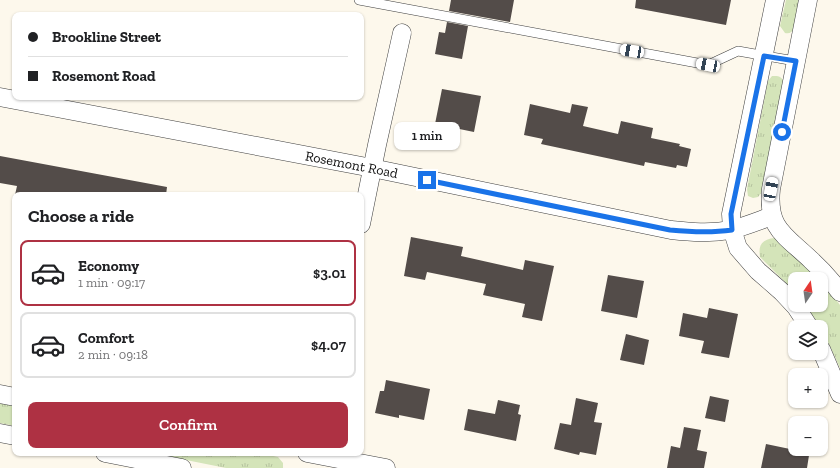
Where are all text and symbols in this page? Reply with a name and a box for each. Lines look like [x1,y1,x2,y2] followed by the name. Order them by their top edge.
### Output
[52,28,161,46] text: Brookline Street
[619,43,645,59] car
[695,57,721,73] car
[52,67,156,85] text: Rosemont Road
[394,122,460,150] callout: 1 min
[773,123,791,141] route start
[412,128,442,143] text: 1 min
[304,147,400,182] street label: Rosemont Road
[418,171,436,189] route end
[763,176,779,202] car
[28,205,134,227] text: Choose a ride
[30,255,66,291] icon: car
[78,257,139,275] text: Economy
[313,264,346,282] text: $3.01
[788,272,828,312] north arrow
[788,272,828,456] map controls
[78,275,145,290] text: 1 min · 09:17
[788,320,828,360] button: layers
[30,327,66,363] icon: car
[78,329,134,347] text: Comfort
[311,336,346,354] text: $4.07
[78,347,148,362] text: 2 min · 09:18
[788,368,828,408] button: +
[28,402,348,448] button: Confirm
[788,416,828,456] button: −

